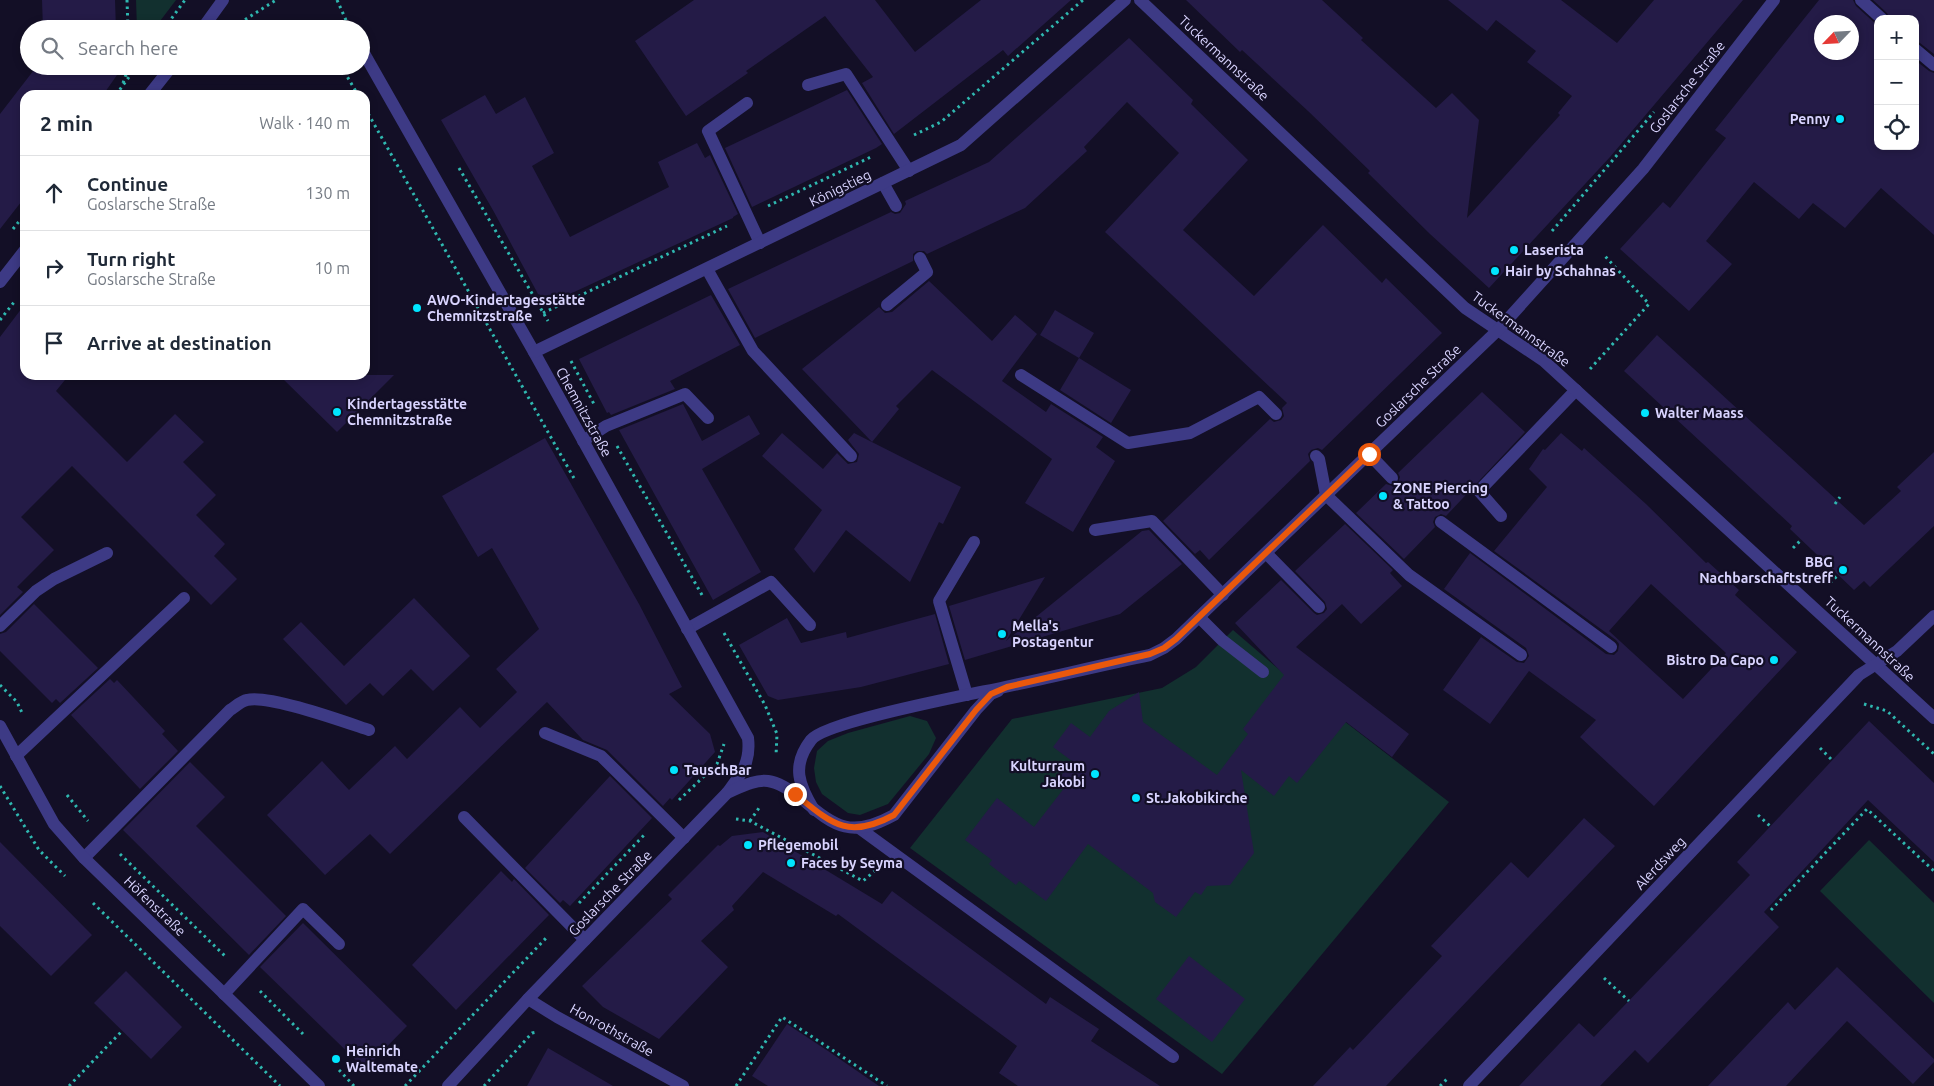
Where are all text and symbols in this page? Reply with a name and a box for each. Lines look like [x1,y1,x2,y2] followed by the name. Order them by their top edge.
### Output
[1176,12,1272,104] street label: Tuckermannstraße
[1814,15,1859,60] north arrow
[1874,15,1919,150] map controls
[1874,15,1919,60] button: +
[20,20,370,75] search box
[38,34,66,62] icon: search
[78,37,178,59] text: Search here
[1646,38,1728,136] street label: Goslarsche Straße
[1874,60,1919,105] button: −
[1874,105,1919,150] button: locate
[40,111,93,135] text: 2 min
[1790,111,1831,127] place label: Penny
[1834,113,1846,125] marker: Penny
[259,114,350,132] text: Walk · 140 m
[806,166,874,210] street label: Königstieg
[87,173,168,195] text: Continue
[40,179,68,207] icon: ahead
[305,184,350,202] text: 130 m
[87,195,216,213] text: Goslarsche Straße
[1524,242,1584,258] place label: Laserista
[1508,244,1520,256] marker: Laserista
[87,248,175,270] text: Turn right
[40,254,68,282] icon: right
[314,259,350,277] text: 10 m
[1505,263,1616,279] place label: Hair by Schahnas
[1489,265,1501,277] marker: Hair by Schahnas
[87,270,216,288] text: Goslarsche Straße
[1469,288,1573,370] street label: Tuckermannstraße
[427,292,585,324] place label: AWO-Kindertagesstätte Chemnitzstraße
[411,302,423,314] marker: AWO-Kindertagesstätte Chemnitzstraße
[40,329,68,357] icon: arrive
[87,332,272,354] text: Arrive at destination
[1372,341,1464,431] street label: Goslarsche Straße
[553,364,615,460] street label: Chemnitzstraße
[347,396,467,428] place label: Kindertagesstätte Chemnitzstraße
[1655,405,1744,421] place label: Walter Maass
[331,406,343,418] marker: Kindertagesstätte Chemnitzstraße
[1639,407,1651,419] marker: Walter Maass
[1358,443,1381,466] route start
[1393,480,1488,512] place label: ZONE Piercing & Tattoo
[1377,490,1389,502] marker: ZONE Piercing & Tattoo
[1699,554,1833,586] place label: BBG Nachbarschaftstreff
[1837,564,1849,576] marker: BBG Nachbarschaftstreff
[1822,593,1918,685] street label: Tuckermannstraße
[1012,618,1094,650] place label: Mella's Postagentur
[996,628,1008,640] marker: Mella's Postagentur
[1666,652,1764,668] place label: Bistro Da Capo
[1768,654,1780,666] marker: Bistro Da Capo
[1010,758,1085,790] place label: Kulturraum Jakobi
[684,762,752,778] place label: TauschBar
[668,764,680,776] marker: TauschBar
[1089,768,1101,780] marker: Kulturraum Jakobi
[784,783,807,806] route end
[1146,790,1248,806] place label: St.Jakobikirche
[1130,792,1142,804] marker: St.Jakobikirche
[1631,833,1689,893] street label: Alerdsweg
[758,837,838,853] place label: Pflegemobil
[742,839,754,851] marker: Pflegemobil
[565,847,655,939] street label: Goslarsche Straße
[801,855,903,871] place label: Faces by Seyma
[785,857,797,869] marker: Faces by Seyma
[121,873,189,939] street label: Höfenstraße
[567,1000,657,1060] street label: Honrothstraße
[346,1043,418,1075] place label: Heinrich Waltemate
[330,1053,342,1065] marker: Heinrich Waltemate

